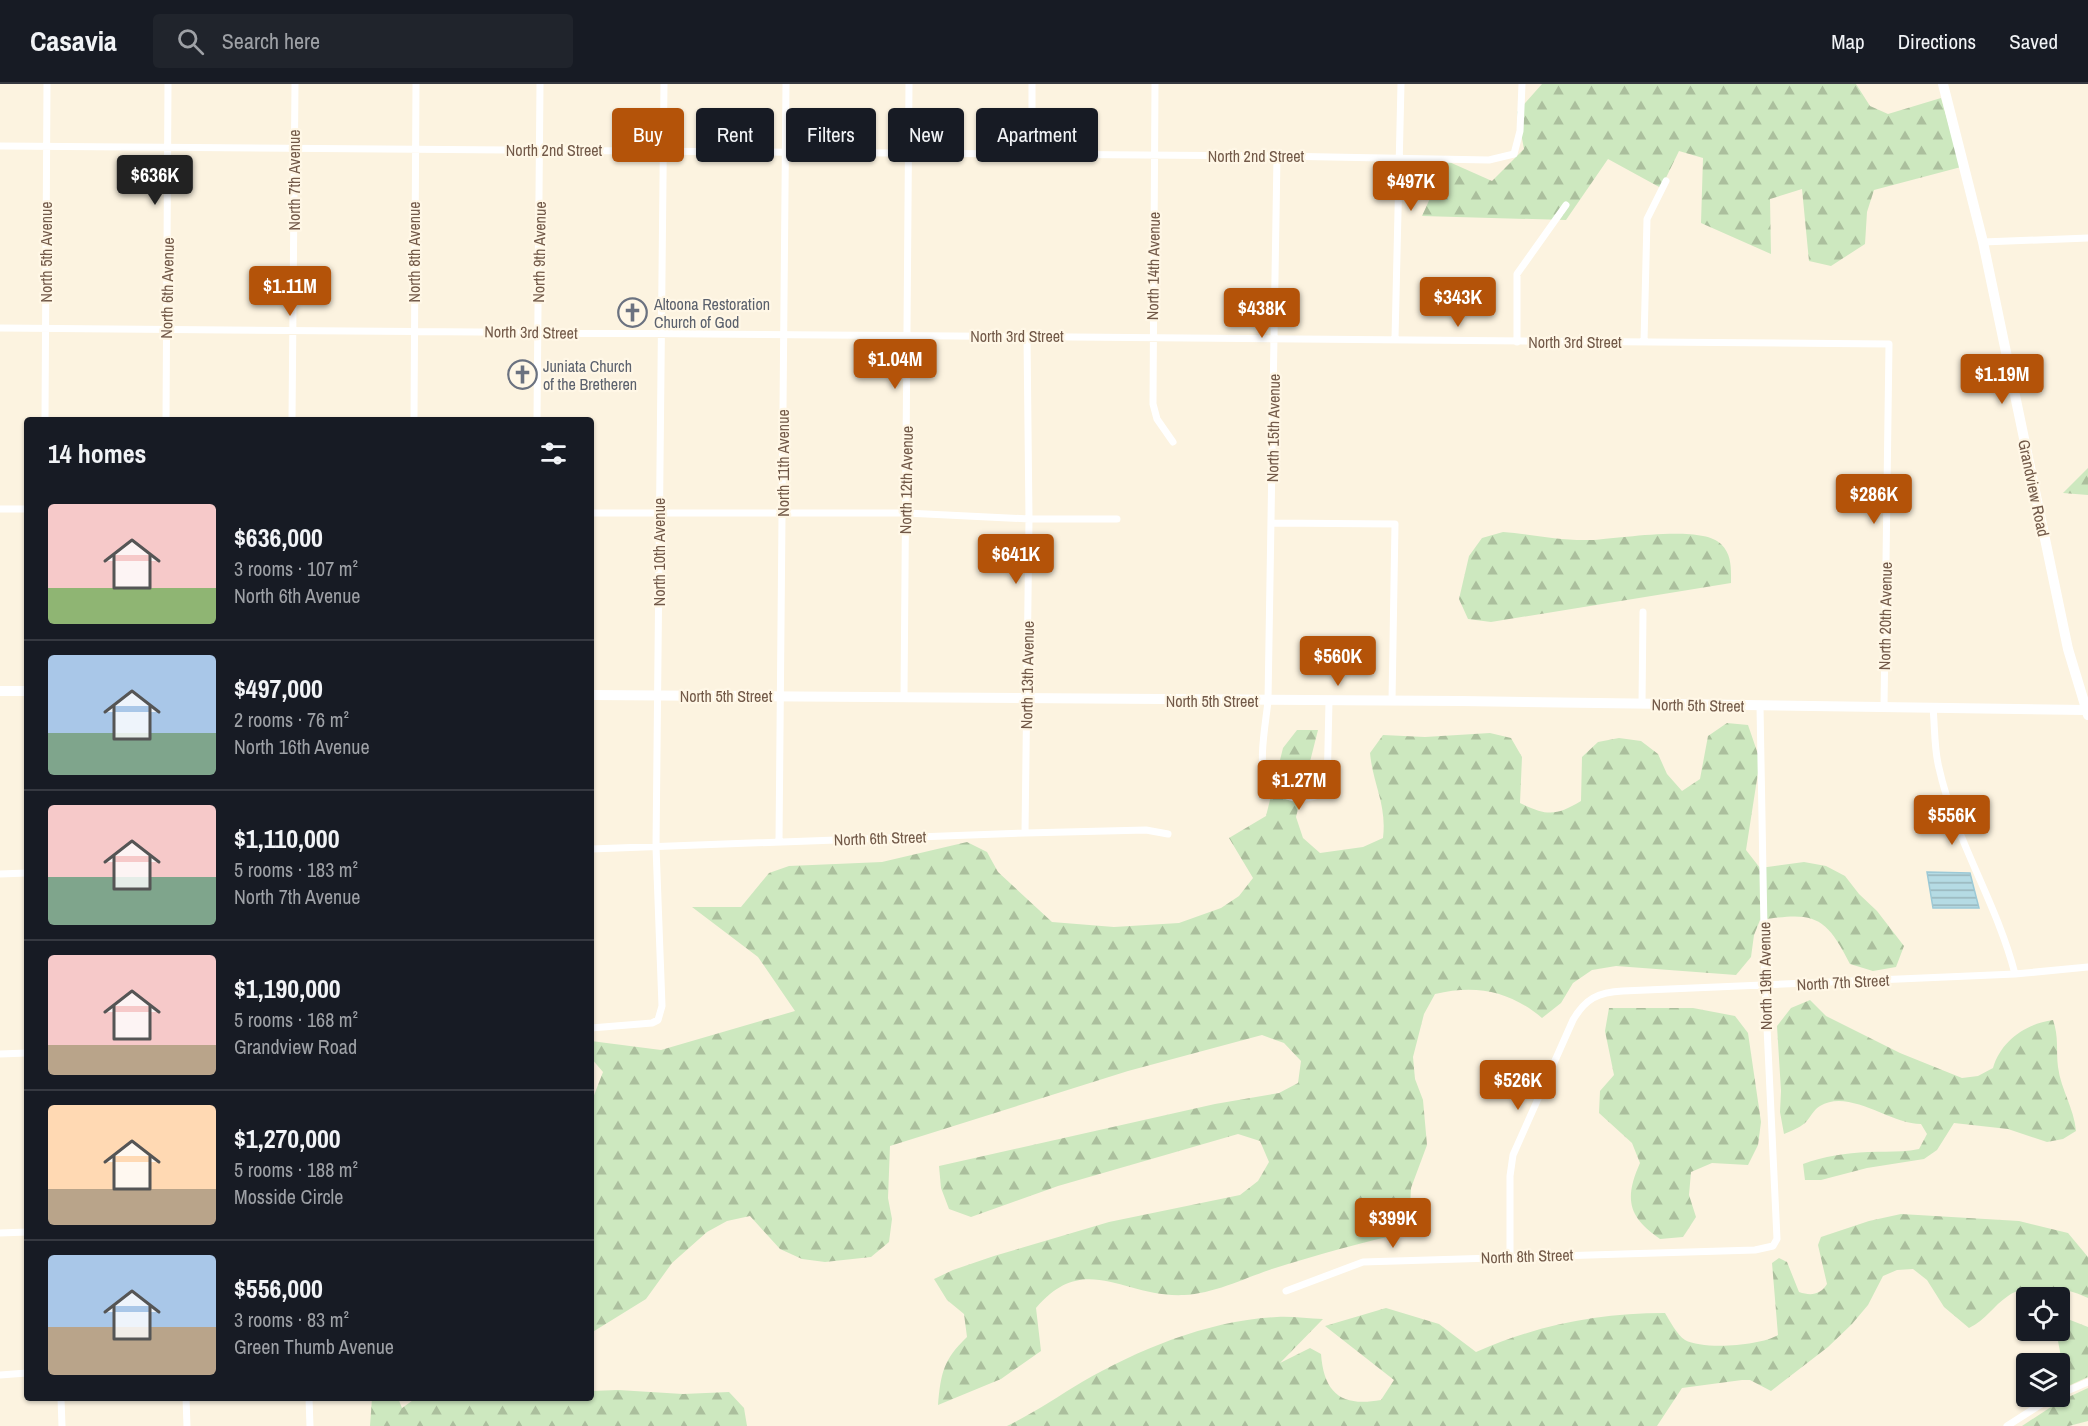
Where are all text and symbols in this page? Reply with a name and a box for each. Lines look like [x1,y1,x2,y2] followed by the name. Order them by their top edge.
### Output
[153,14,573,68] search box
[30,22,117,60] text: Casavia
[174,25,207,58] icon: search
[222,26,320,56] text: Search here
[1831,27,1865,56] text: Map
[1898,27,1976,56] text: Directions
[2009,27,2058,56] text: Saved
[612,108,684,162] chip: Buy
[696,108,774,162] chip: Rent
[786,108,876,162] chip: Filters
[888,108,964,162] chip: New
[976,108,1098,162] chip: Apartment
[283,129,305,231] street label: North 7th Avenue
[506,139,602,161] street label: North 2nd Street
[1208,145,1304,167] street label: North 2nd Street
[113,155,197,206] pin: $636K
[131,161,179,188] text: $636K
[1369,161,1453,212] pin: $497K
[1387,167,1435,194] text: $497K
[35,201,57,303] street label: North 5th Avenue
[403,201,425,303] street label: North 8th Avenue
[527,201,551,303] street label: North 9th Avenue
[1141,212,1165,320] street label: North 14th Avenue
[155,237,179,339] street label: North 6th Avenue
[241,266,339,317] pin: $1.11M
[263,272,317,299] text: $1.11M
[1416,277,1500,328] pin: $343K
[1434,283,1482,310] text: $343K
[1220,288,1304,339] pin: $438K
[653,293,770,333] place label: Altoona Restoration Church of God
[1238,294,1286,321] text: $438K
[617,297,649,329] church icon: Altoona Restoration Church of God
[484,320,578,344] street label: North 3rd Street
[970,325,1064,347] street label: North 3rd Street
[1528,331,1622,353] street label: North 3rd Street
[846,339,944,390] pin: $1.04M
[868,345,922,372] text: $1.04M
[1953,354,2051,405] pin: $1.19M
[543,355,637,395] place label: Juniata Church of the Bretheren
[506,359,538,391] church icon: Juniata Church of the Bretheren
[1975,360,2029,387] text: $1.19M
[1261,374,1285,482] street label: North 15th Avenue
[772,409,794,517] street label: North 11th Avenue
[894,426,918,534] street label: North 12th Avenue
[48,436,146,471] text: 14 homes
[537,437,570,470] icon: filters
[2013,438,2055,538] street label: Grandview Road
[1832,474,1916,525] pin: $286K
[1850,480,1898,507] text: $286K
[648,498,670,606] street label: North 10th Avenue
[234,520,323,555] text: $636,000
[96,528,168,600] icon: home
[974,534,1058,585] pin: $641K
[992,540,1040,567] text: $641K
[234,555,358,582] text: 3 rooms · 107 m²
[1873,562,1897,670] street label: North 20th Avenue
[234,582,360,609] text: North 6th Avenue
[1015,621,1039,729] street label: North 13th Avenue
[1296,636,1380,687] pin: $560K
[1314,642,1362,669] text: $560K
[234,671,323,706] text: $497,000
[96,679,168,751] icon: home
[680,685,773,707] street label: North 5th Street
[1166,690,1259,712] street label: North 5th Street
[1652,693,1745,717] street label: North 5th Street
[234,706,349,733] text: 2 rooms · 76 m²
[234,733,370,760] text: North 16th Avenue
[1250,760,1348,811] pin: $1.27M
[1272,766,1326,793] text: $1.27M
[1910,795,1994,846] pin: $556K
[1928,801,1976,828] text: $556K
[234,821,340,856] text: $1,110,000
[833,825,927,851] street label: North 6th Street
[96,829,168,901] icon: home
[234,856,358,883] text: 5 rooms · 183 m²
[234,883,360,910] text: North 7th Avenue
[1753,922,1777,1030] street label: North 19th Avenue
[1796,969,1890,995] street label: North 7th Street
[234,971,341,1006] text: $1,190,000
[96,979,168,1051] icon: home
[234,1006,358,1033] text: 5 rooms · 168 m²
[234,1033,357,1060] text: Grandview Road
[1476,1060,1560,1111] pin: $526K
[1494,1066,1542,1093] text: $526K
[234,1121,341,1156] text: $1,270,000
[96,1129,168,1201] icon: home
[234,1156,358,1183] text: 5 rooms · 188 m²
[234,1183,343,1210] text: Mosside Circle
[1351,1198,1435,1249] pin: $399K
[1369,1204,1417,1231] text: $399K
[1480,1243,1574,1269] street label: North 8th Street
[234,1271,323,1306] text: $556,000
[96,1279,168,1351] icon: home
[2016,1287,2070,1407] map controls
[2016,1287,2070,1341] button: locate
[234,1306,349,1333] text: 3 rooms · 83 m²
[234,1333,394,1360] text: Green Thumb Avenue
[2016,1353,2070,1407] button: layers

